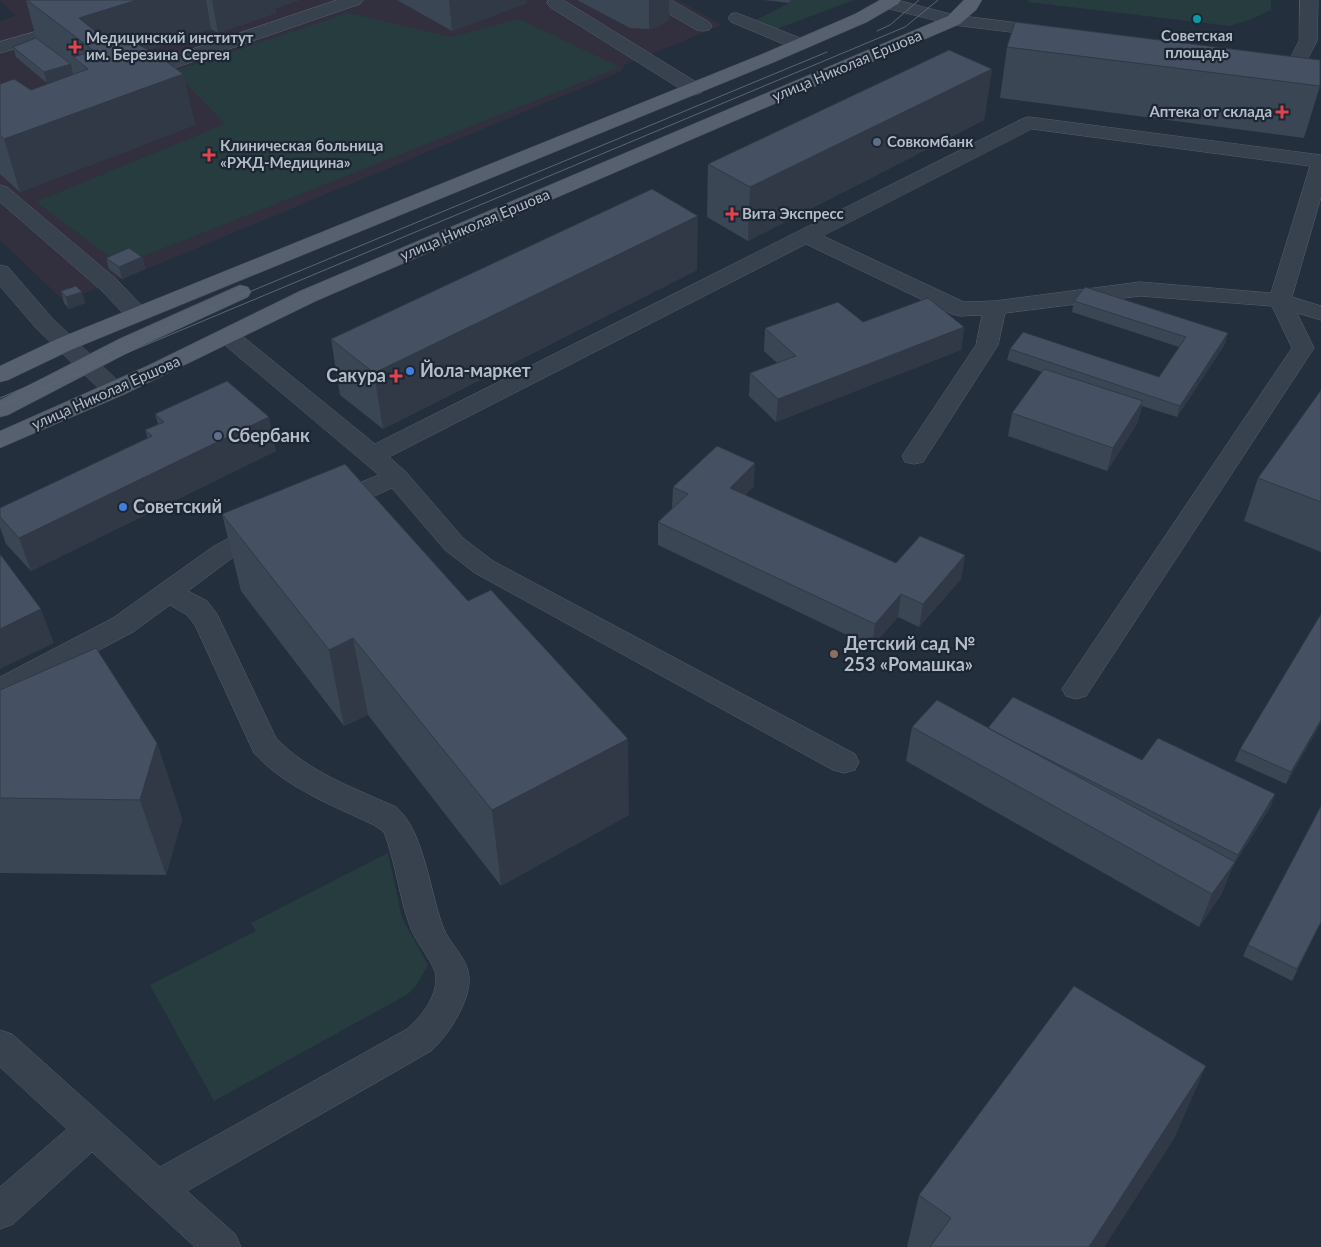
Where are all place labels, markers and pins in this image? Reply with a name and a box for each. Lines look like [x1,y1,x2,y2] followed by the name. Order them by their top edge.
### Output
[1191,13,1203,25] marker: Советская площадь
[1161,26,1233,61] place label: Советская площадь
[86,28,254,63] place label: Медицинский институт им. Березина Сергея
[68,40,82,54] marker: Медицинский институт им. Березина Сергея
[1148,102,1272,120] place label: Аптека от склада
[1276,106,1288,118] marker: Аптека от склада
[887,132,974,150] place label: Совкомбанк
[220,136,383,171] place label: Клиническая больница «РЖД-Медицина»
[871,136,883,148] marker: Совкомбанк
[202,148,216,162] marker: Клиническая больница «РЖД-Медицина»
[742,204,844,222] place label: Вита Экспресс
[726,208,738,220] marker: Вита Экспресс
[420,359,532,381] place label: Йола-маркет
[326,364,386,386] place label: Сакура
[404,365,416,377] marker: Йола-маркет
[390,370,402,382] marker: Сакура
[228,424,310,446] place label: Сбербанк
[212,430,224,442] marker: Сбербанк
[133,495,222,517] place label: Советский
[117,501,129,513] marker: Советский
[844,632,975,675] place label: Детский сад № 253 «Ромашка»
[828,648,840,660] marker: Детский сад № 253 «Ромашка»

